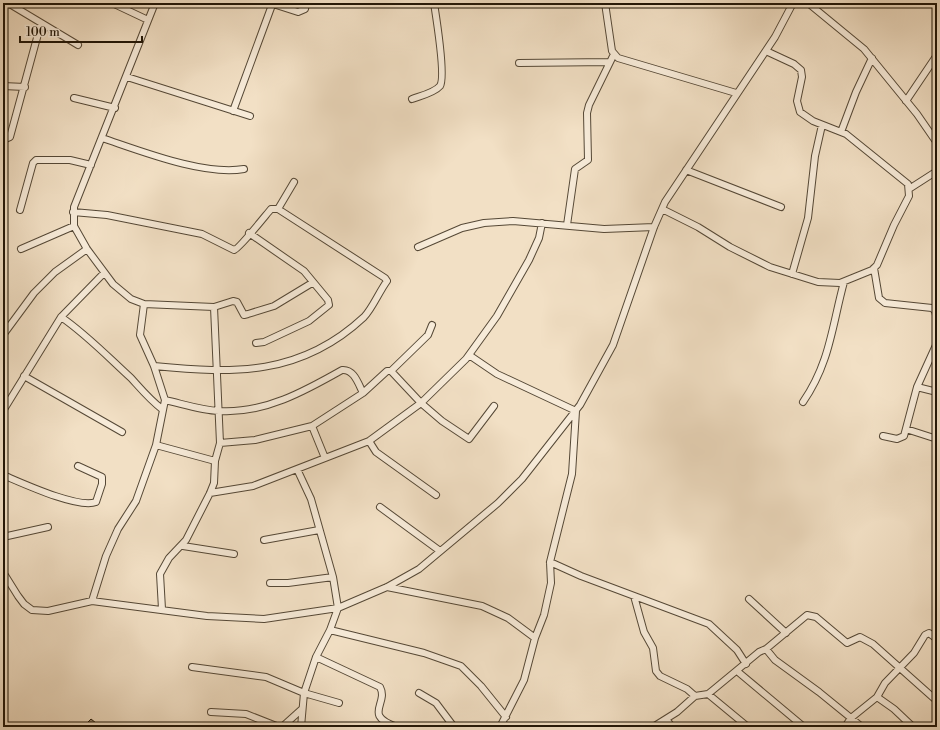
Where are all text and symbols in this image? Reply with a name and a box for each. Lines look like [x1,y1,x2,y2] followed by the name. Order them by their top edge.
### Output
[20,18,142,44] scale bar
[26,25,60,40] text: 100 m

